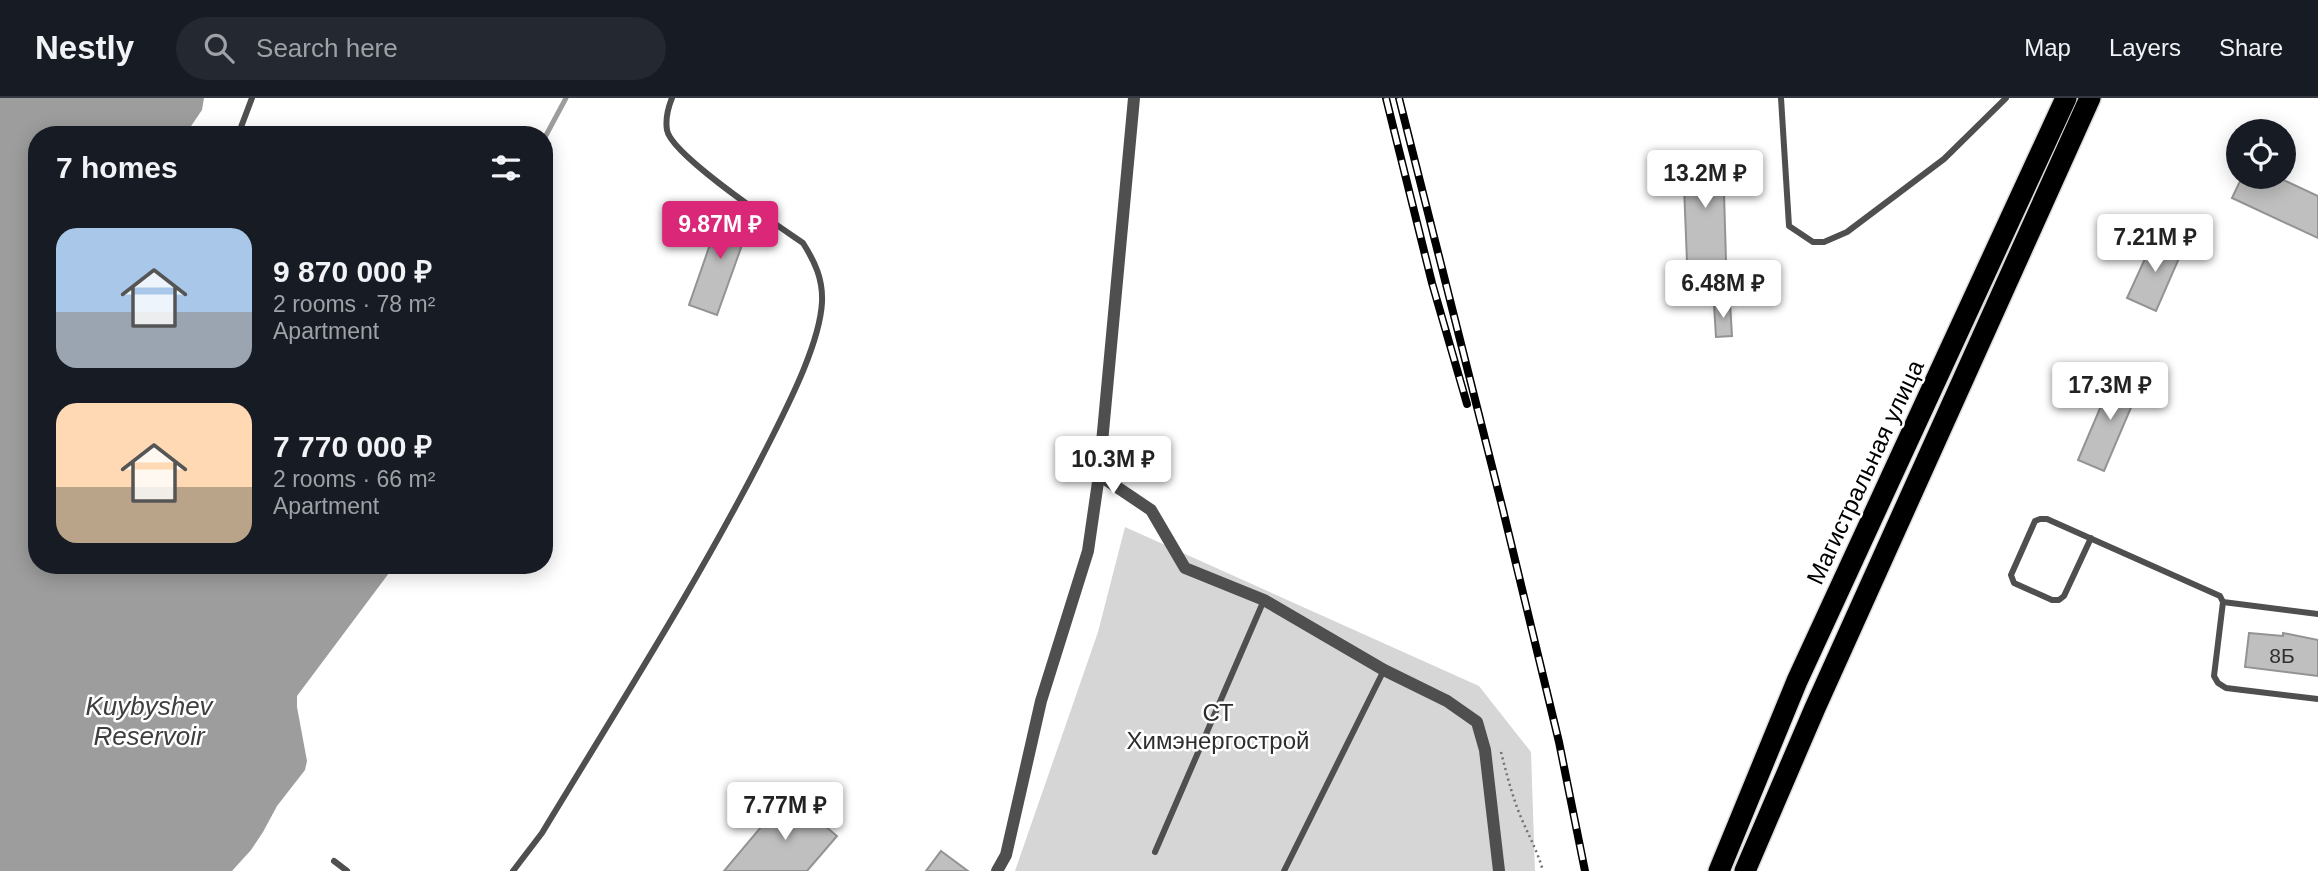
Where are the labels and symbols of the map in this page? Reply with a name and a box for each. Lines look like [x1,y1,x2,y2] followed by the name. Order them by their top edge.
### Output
[1640,150,1770,210] pin: 13.2M ₽
[655,202,785,261] pin: 9.87M ₽
[2090,214,2220,274] pin: 7.21M ₽
[1658,260,1788,320] pin: 6.48M ₽
[1801,355,1929,588] street label: Магистральная улица
[2045,362,2175,422] pin: 17.3M ₽
[1048,436,1178,496] pin: 10.3M ₽
[2269,644,2295,667] house number: 8Б
[85,691,215,751] water label: Kuybyshev Reservoir
[1127,699,1309,754] park label: СТ Химэнергострой
[720,782,850,842] pin: 7.77M ₽

